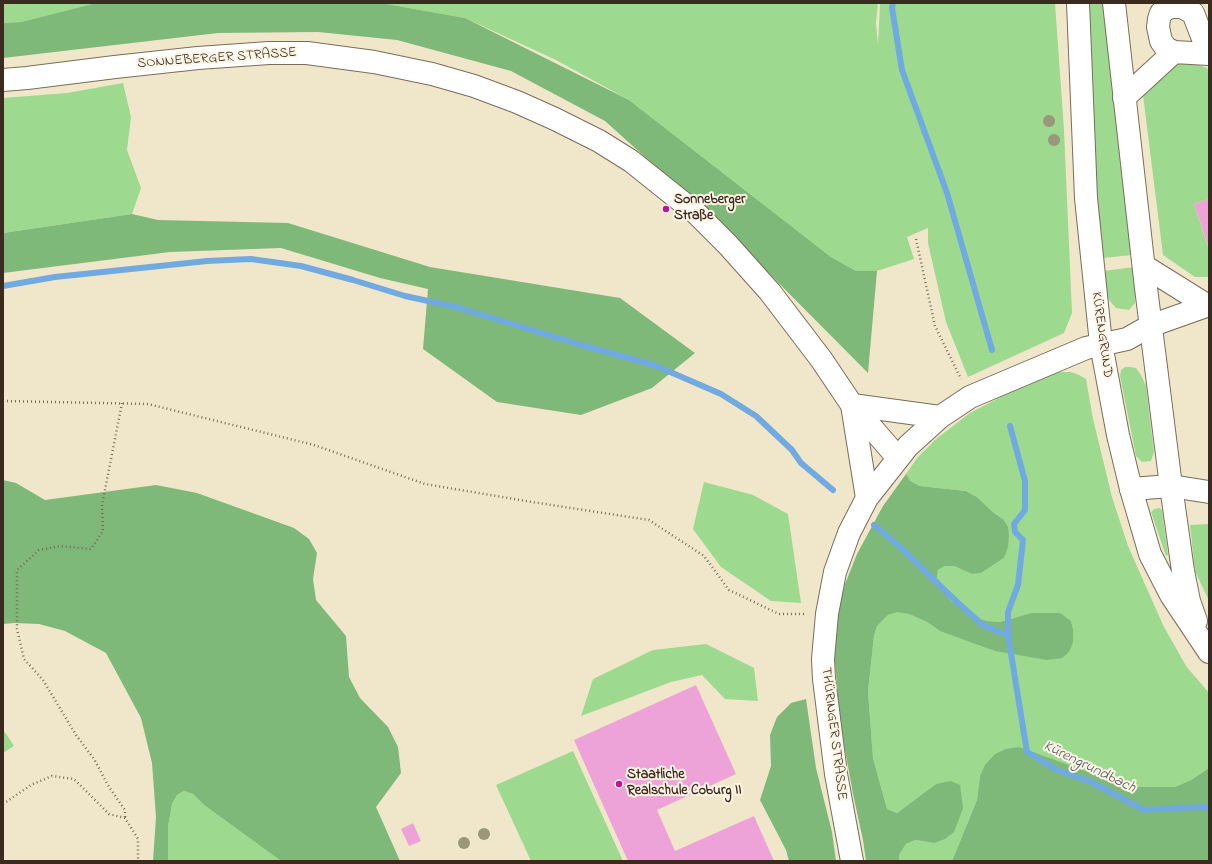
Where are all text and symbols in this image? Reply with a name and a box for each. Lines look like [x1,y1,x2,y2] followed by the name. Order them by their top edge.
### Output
[137,45,297,73] street label: SONNEBERGER STRASSE
[674,193,745,226] place label: Sonneberger Straße
[661,204,671,214] marker: Sonneberger Straße
[1087,291,1115,379] street label: KÜRENGRUND
[817,667,849,801] street label: THÜRINGER STRASSE
[1040,738,1138,798] water label: Kürengrundbach
[627,768,742,800] place label: Staatliche Realschule Coburg II
[614,779,624,789] marker: Staatliche Realschule Coburg II

